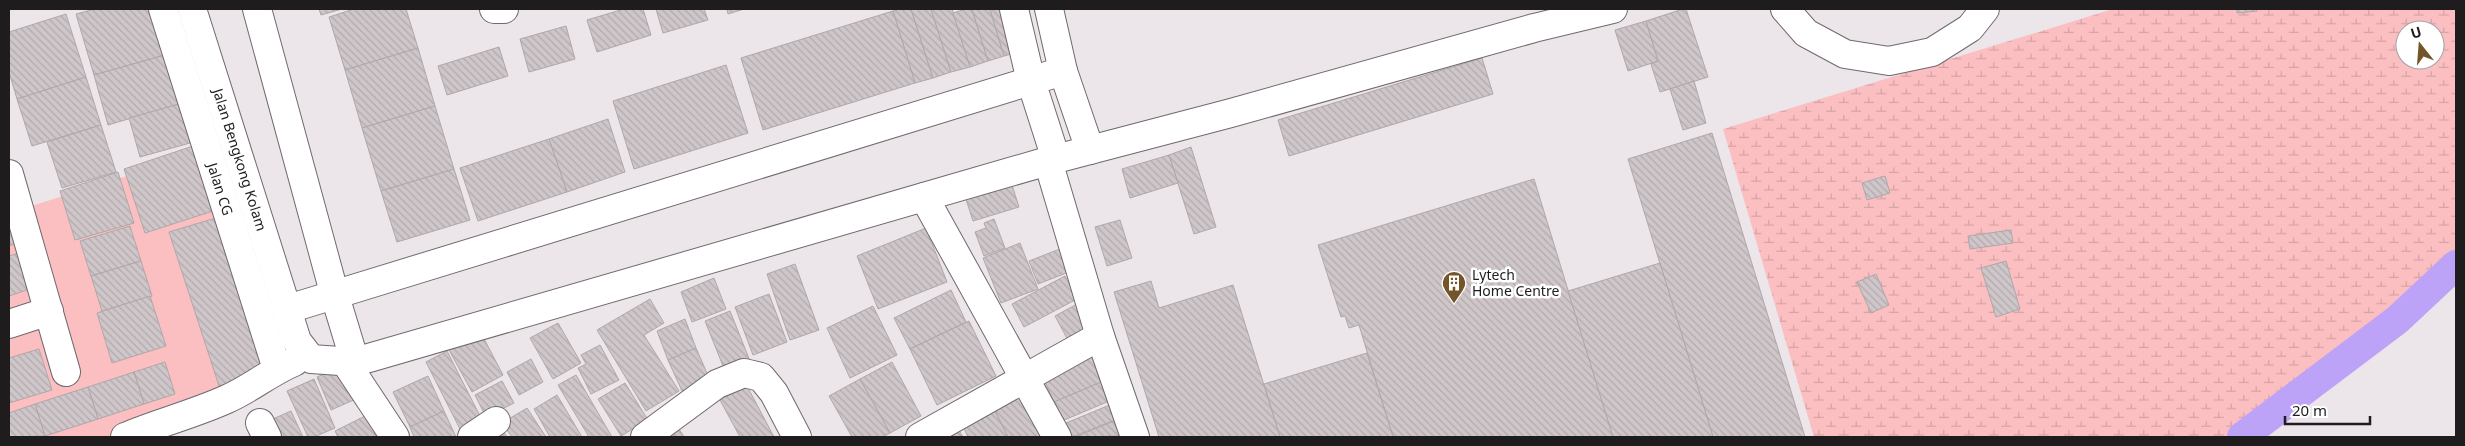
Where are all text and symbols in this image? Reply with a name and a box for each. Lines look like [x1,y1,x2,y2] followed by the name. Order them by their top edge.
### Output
[2395,20,2445,70] north arrow
[2408,21,2424,43] text: U
[208,84,272,233] street label: Jalan Bengkong Kolam
[203,158,238,218] street label: Jalan CG
[1472,265,1559,300] place label: Lytech Home Centre
[1441,270,1467,304] building icon: Lytech Home Centre
[2285,394,2370,426] scale bar
[2292,400,2327,420] text: 20 m

